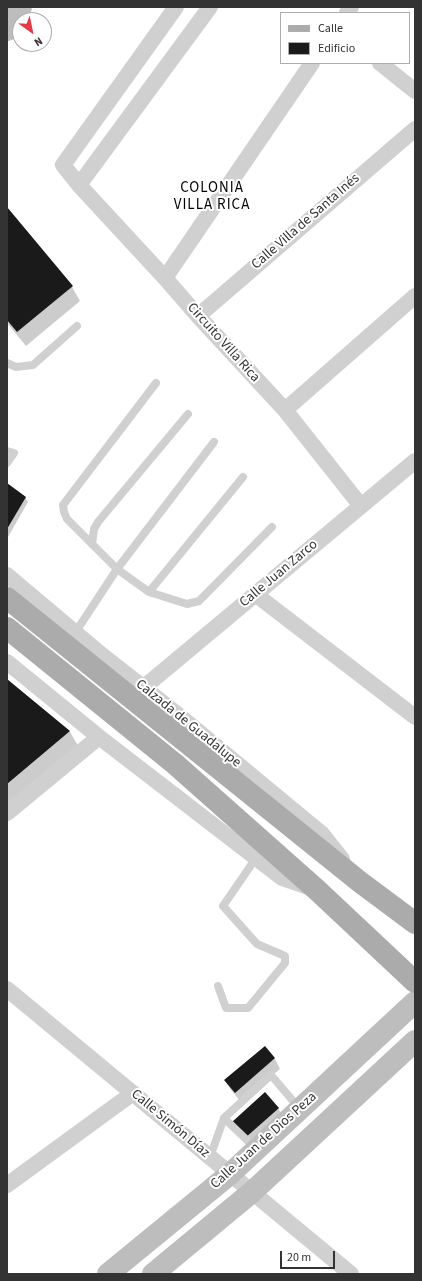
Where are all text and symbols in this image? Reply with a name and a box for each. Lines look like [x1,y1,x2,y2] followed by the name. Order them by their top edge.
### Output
[12,12,52,52] north arrow
[280,12,410,64] legend
[318,20,343,37] text: Calle
[31,33,45,50] text: N
[318,40,355,57] text: Edificio
[249,170,363,274] street label: Calle Villa de Santa Inés
[174,180,250,215] district label: COLONIA VILLA RICA
[183,300,263,386] street label: Circuito Villa Rica
[237,537,321,611] street label: Calle Juan Zarco
[132,676,244,772] street label: Calzada de Guadalupe
[127,1086,213,1162] street label: Calle Simón Díaz
[208,1089,320,1193] street label: Calle Juan de Dios Peza
[282,1243,337,1269] scale bar
[287,1249,311,1266] text: 20 m

